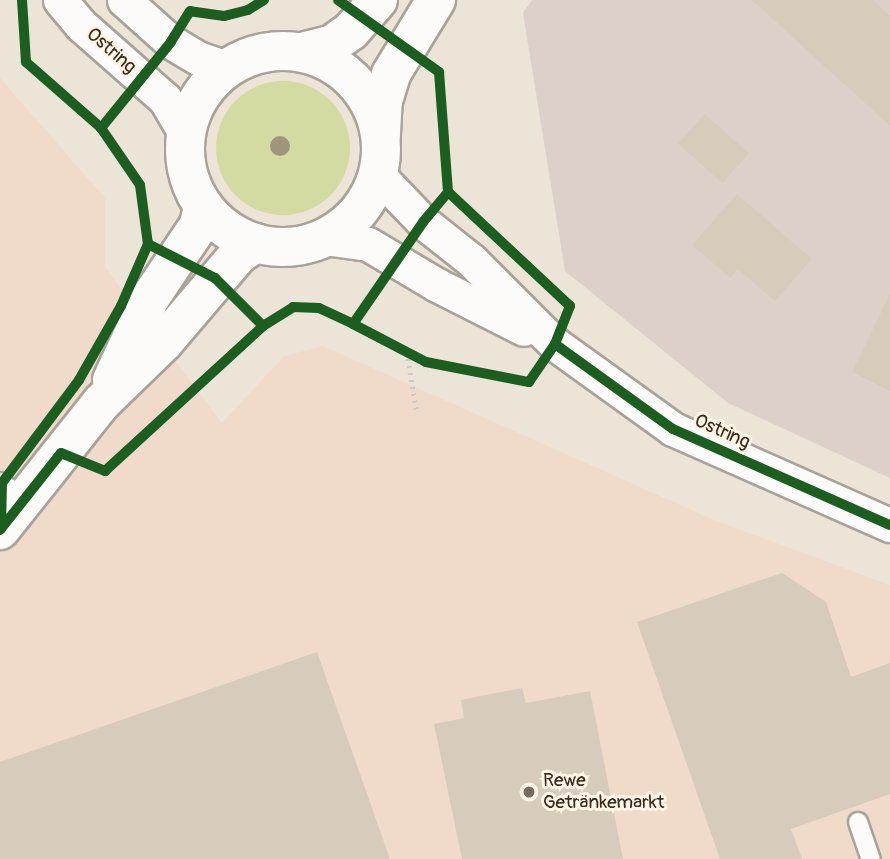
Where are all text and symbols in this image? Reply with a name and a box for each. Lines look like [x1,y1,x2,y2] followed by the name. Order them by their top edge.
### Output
[81,23,141,79] street label: Ostring
[691,410,753,454] street label: Ostring
[543,770,664,814] place label: Rewe Getränkemarkt
[521,784,537,800] marker: Rewe Getränkemarkt

